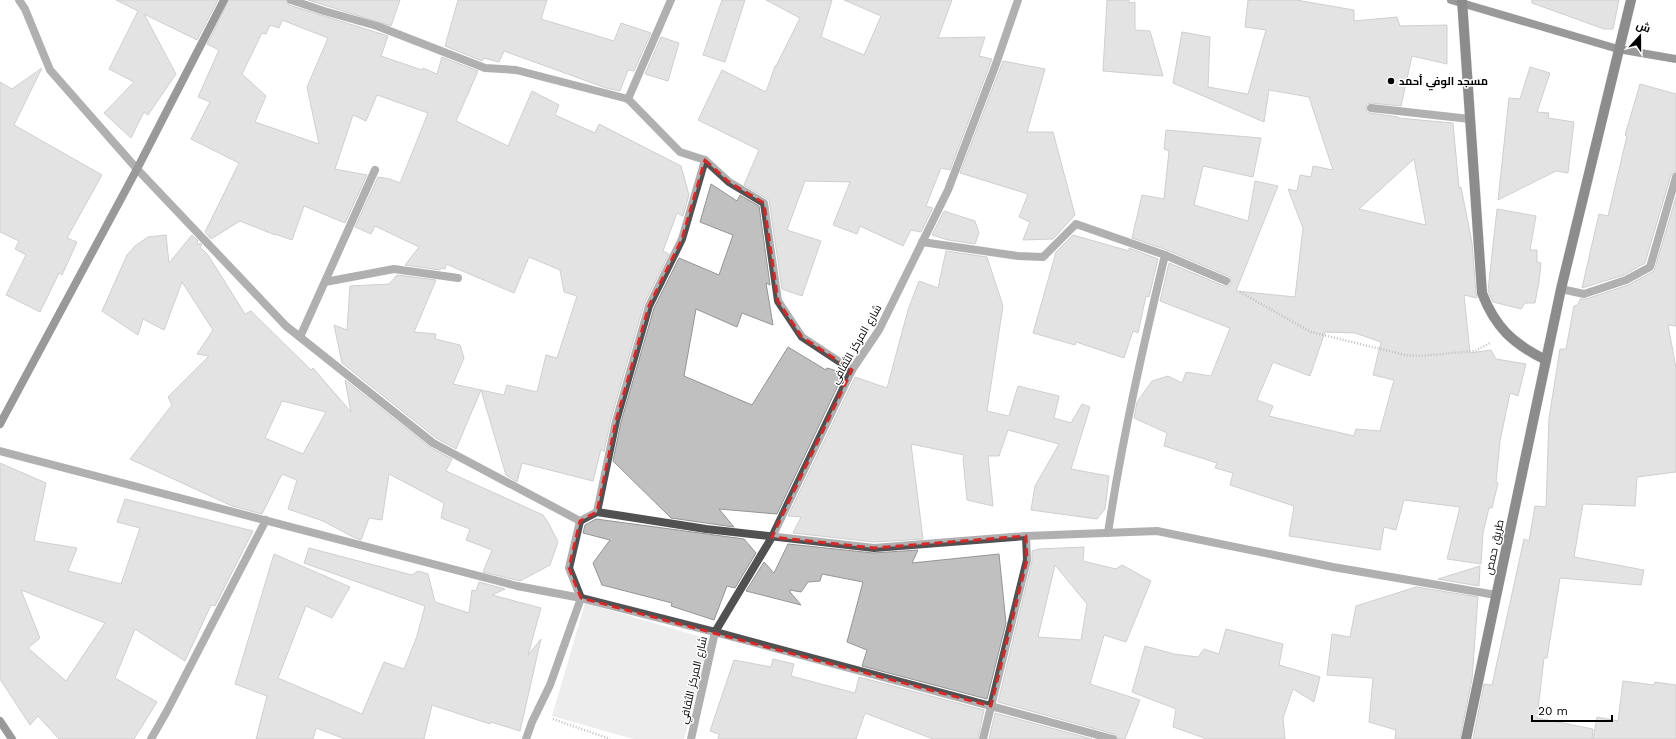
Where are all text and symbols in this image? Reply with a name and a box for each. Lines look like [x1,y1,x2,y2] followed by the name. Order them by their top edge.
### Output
[1620,16,1660,56] north arrow
[1634,19,1652,36] text: ش
[1399,74,1488,91] place label: مسجد الوفي أحمد
[1386,76,1396,86] marker: مسجد الوفي أحمد
[828,302,886,387] street label: شارع المركز الثقافي
[1482,518,1507,576] street label: طريق حمص
[677,635,712,726] street label: شارع المركز الثقافي
[1532,697,1612,723] scale bar
[1538,704,1568,718] text: 20 m

